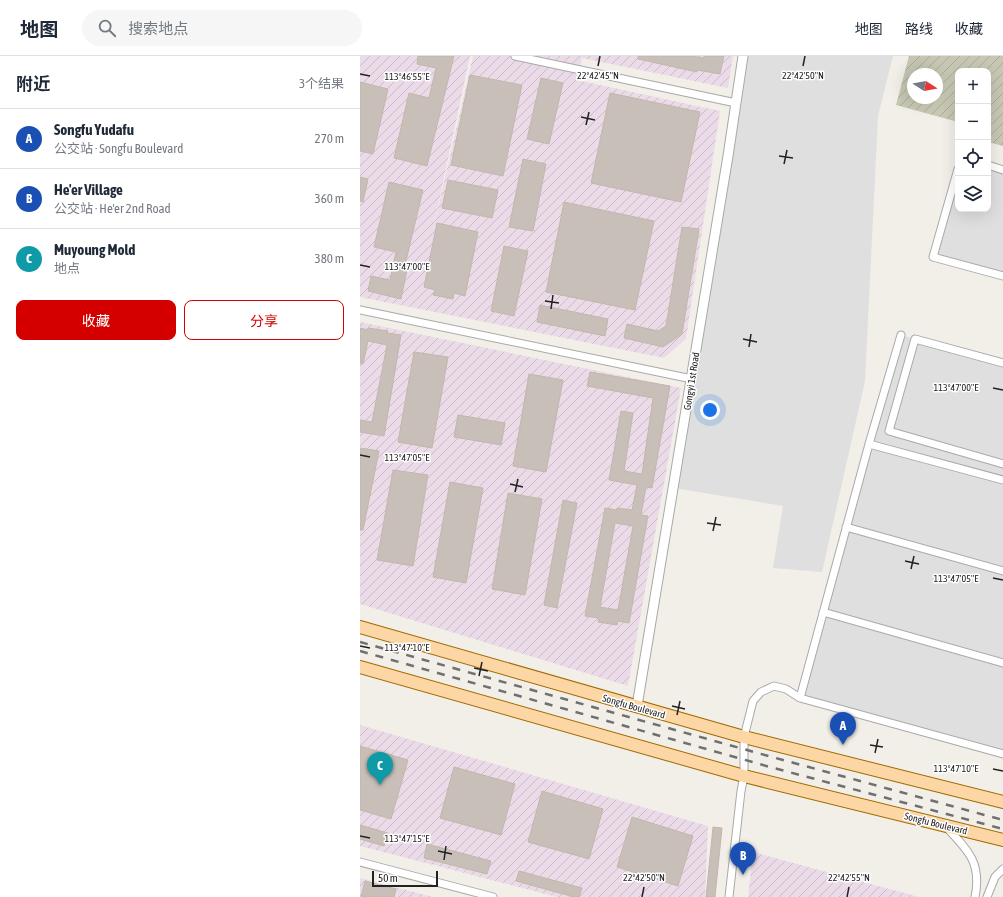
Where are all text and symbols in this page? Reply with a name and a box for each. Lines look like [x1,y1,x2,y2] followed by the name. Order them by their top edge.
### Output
[82,10,362,46] search box
[96,17,118,39] icon: search
[20,18,58,40] text: 地图
[128,20,188,37] text: 搜索地点
[855,21,883,37] text: 地图
[905,21,933,37] text: 路线
[955,21,983,37] text: 收藏
[907,68,943,104] north arrow
[955,68,991,212] map controls
[955,68,991,104] button: +
[577,70,619,81] text: 22°42'45"N
[782,70,824,81] text: 22°42'50"N
[385,71,430,82] text: 113°46'55"E
[16,74,50,94] text: 附近
[299,76,344,91] text: 3个结果
[955,104,991,140] button: −
[54,121,134,138] text: Songfu Yudafu
[26,131,32,146] text: A
[315,131,344,146] text: 270 m
[955,140,991,176] button: locate
[54,141,183,156] text: 公交站 · Songfu Boulevard
[955,176,991,212] button: layers
[54,181,123,198] text: He'er Village
[26,191,32,206] text: B
[315,191,344,206] text: 360 m
[54,201,171,216] text: 公交站 · He'er 2nd Road
[54,241,135,258] text: Muyoung Mold
[26,251,32,266] text: C
[315,251,344,266] text: 380 m
[54,261,80,276] text: 地点
[385,261,430,272] text: 113°47'00"E
[16,300,176,340] button: 收藏
[184,300,344,340] button: 分享
[681,351,702,411] street label: Gongyi 1st Road
[934,382,979,393] text: 113°47'00"E
[700,400,720,420] your location
[385,452,430,463] text: 113°47'05"E
[934,573,979,584] text: 113°47'05"E
[385,642,430,653] text: 113°47'10"E
[601,692,667,721] street label: Songfu Boulevard
[830,712,856,745] pin: A
[367,752,393,785] pin: C
[934,763,979,774] text: 113°47'10"E
[903,810,969,837] street label: Songfu Boulevard
[385,833,430,844] text: 113°47'15"E
[730,842,756,875] pin: B
[372,869,438,888] scale bar
[378,872,398,884] text: 50 m
[623,872,665,883] text: 22°42'50"N
[828,872,870,883] text: 22°42'55"N

